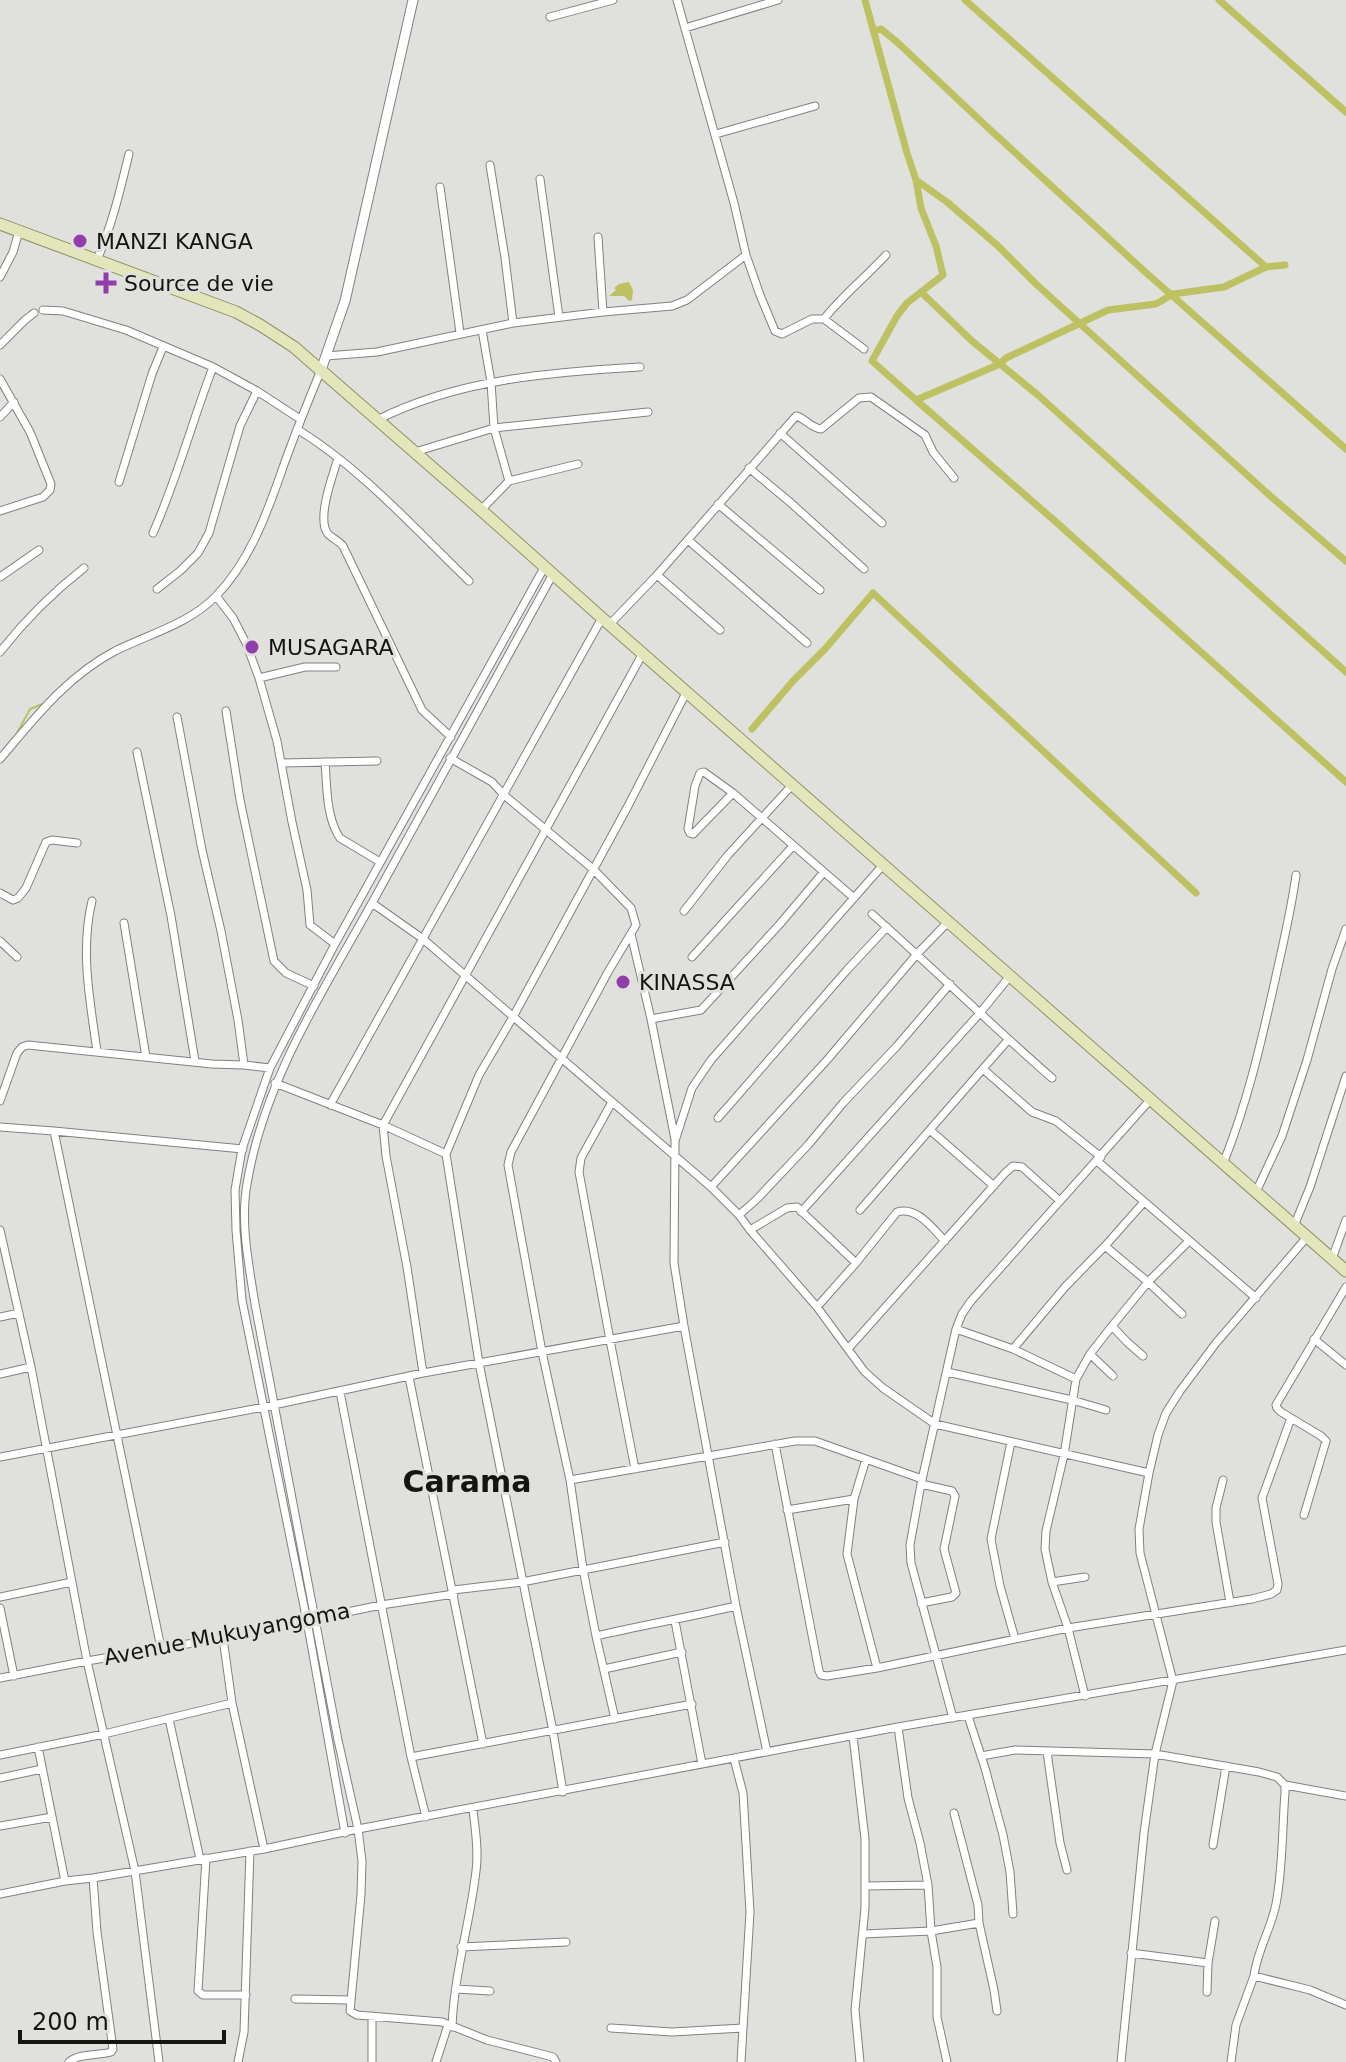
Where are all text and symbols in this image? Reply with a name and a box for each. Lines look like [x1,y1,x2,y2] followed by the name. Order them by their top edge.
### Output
[96,229,253,254] place label: MANZI KANGA
[71,232,89,250] marker: MANZI KANGA
[124,271,274,296] place label: Source de vie
[95,272,117,294] marker: Source de vie
[268,635,394,660] place label: MUSAGARA
[243,638,261,656] marker: MUSAGARA
[639,970,735,995] place label: KINASSA
[614,973,632,991] marker: KINASSA
[403,1464,531,1499] district label: Carama
[102,1598,352,1670] street label: Avenue Mukuyangoma
[20,1994,224,2044] scale bar
[32,2008,109,2036] text: 200 m

